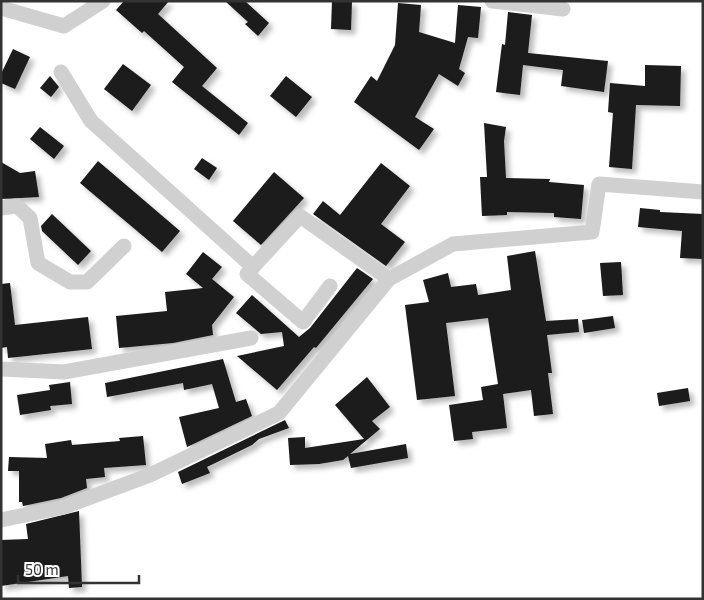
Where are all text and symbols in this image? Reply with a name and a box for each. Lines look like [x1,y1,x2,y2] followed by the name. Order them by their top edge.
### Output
[18,552,139,584] scale bar
[25,560,59,578] text: 50 m

